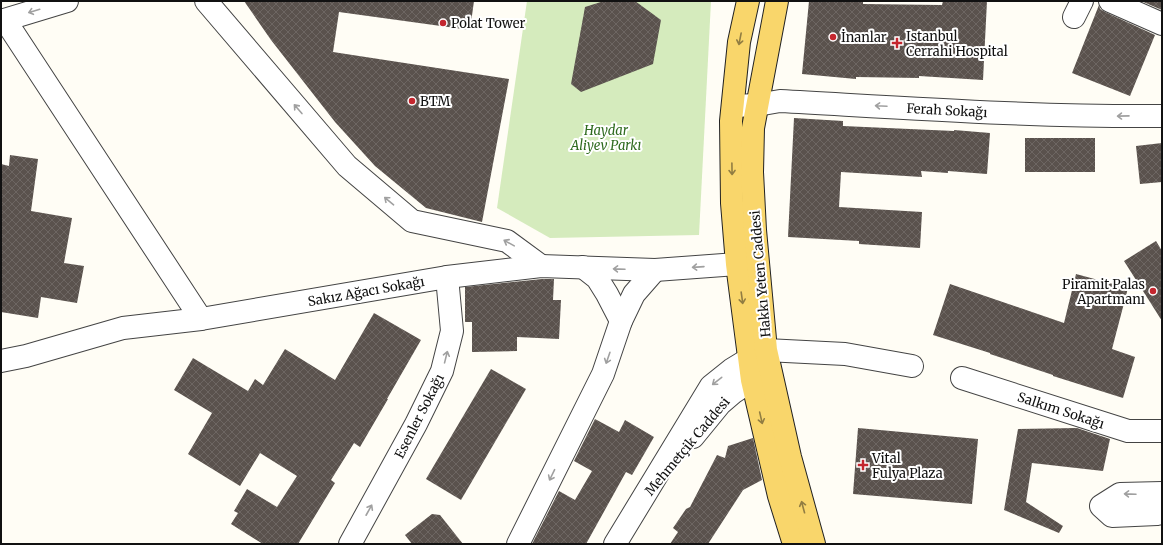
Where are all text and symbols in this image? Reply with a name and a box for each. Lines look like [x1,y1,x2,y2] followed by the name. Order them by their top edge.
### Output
[28,8,41,15] one-way arrow
[451,15,526,32] place label: Polat Tower
[438,18,448,28] marker: Polat Tower
[906,28,1008,60] place label: Istanbul Cerrahi Hospital
[841,29,887,46] place label: İnanlar
[736,32,744,45] one-way arrow
[828,32,838,42] marker: İnanlar
[891,37,903,49] marker: Istanbul Cerrahi Hospital
[420,93,451,110] place label: BTM
[407,96,417,106] marker: BTM
[906,100,988,121] street label: Ferah Sokağı
[294,103,303,114] one-way arrow
[875,103,888,110] one-way arrow
[1117,112,1130,120] one-way arrow
[570,122,641,154] park label: Haydar Aliyev Parkı
[728,162,736,175] one-way arrow
[384,197,395,206] one-way arrow
[746,210,775,338] street label: Hakkı Yeten Caddesi
[503,239,515,247] one-way arrow
[692,263,705,270] one-way arrow
[613,265,626,272] one-way arrow
[306,273,426,310] street label: Sakız Ağacı Sokağı
[1062,276,1145,308] place label: Piramit Palas Apartmanı
[1148,286,1158,296] marker: Piramit Palas Apartmanı
[738,291,746,304] one-way arrow
[443,350,450,363] one-way arrow
[604,351,611,364] one-way arrow
[391,371,448,461] street label: Esenler Sokağı
[711,377,722,386] one-way arrow
[1015,388,1106,433] street label: Salkım Sokağı
[641,394,734,499] street label: Mehmetçik Caddesi
[758,411,765,424] one-way arrow
[871,450,943,482] place label: Vital Fulya Plaza
[857,459,869,471] marker: Vital Fulya Plaza
[548,469,555,481] one-way arrow
[1124,490,1137,498] one-way arrow
[798,500,806,513] one-way arrow
[366,504,373,516] one-way arrow

